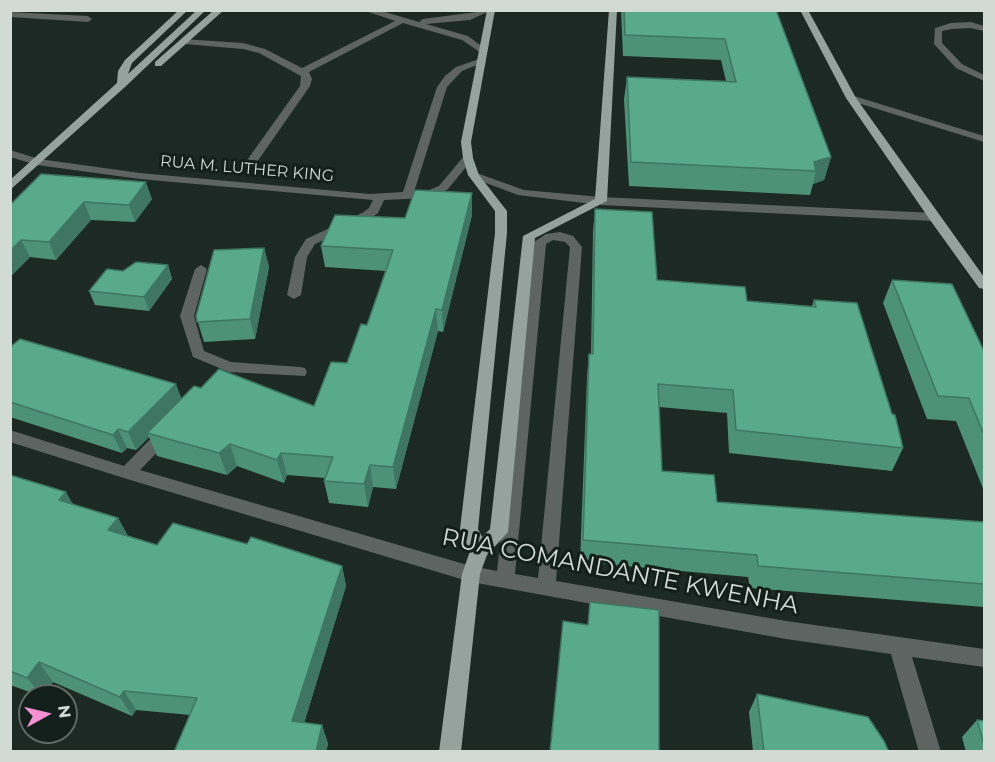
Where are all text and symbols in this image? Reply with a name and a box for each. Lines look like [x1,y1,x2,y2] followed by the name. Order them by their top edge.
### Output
[159,152,335,186] street label: RUA M. LUTHER KING
[439,523,801,621] street label: RUA COMANDANTE KWENHA
[18,684,78,744] north arrow
[54,704,75,719] text: N

